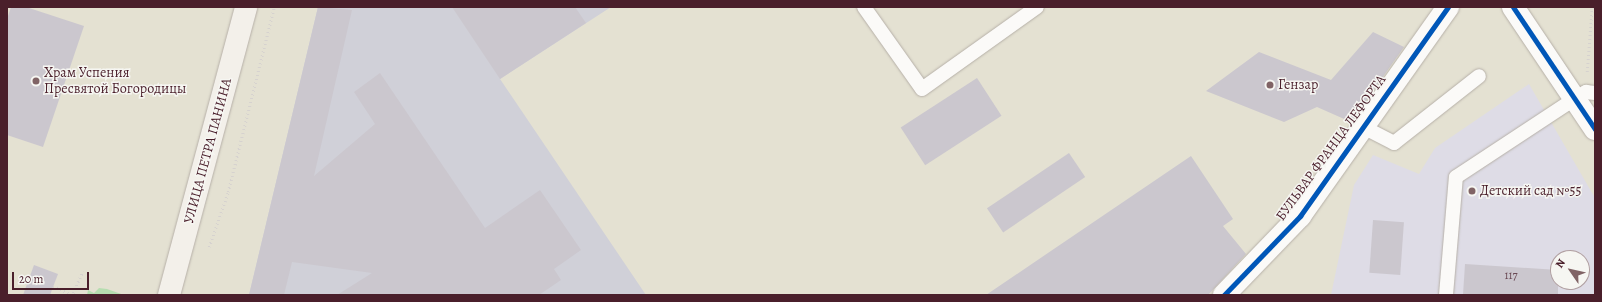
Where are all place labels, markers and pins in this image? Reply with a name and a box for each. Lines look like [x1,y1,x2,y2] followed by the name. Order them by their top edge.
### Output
[44,65,186,98] place label: Храм Успения Пресвятой Богородицы
[31,76,41,86] marker: Храм Успения Пресвятой Богородицы
[1278,77,1318,93] place label: Гензар
[1265,80,1275,90] marker: Гензар
[1480,183,1581,199] place label: Детский сад №55
[1467,186,1477,196] marker: Детский сад №55

